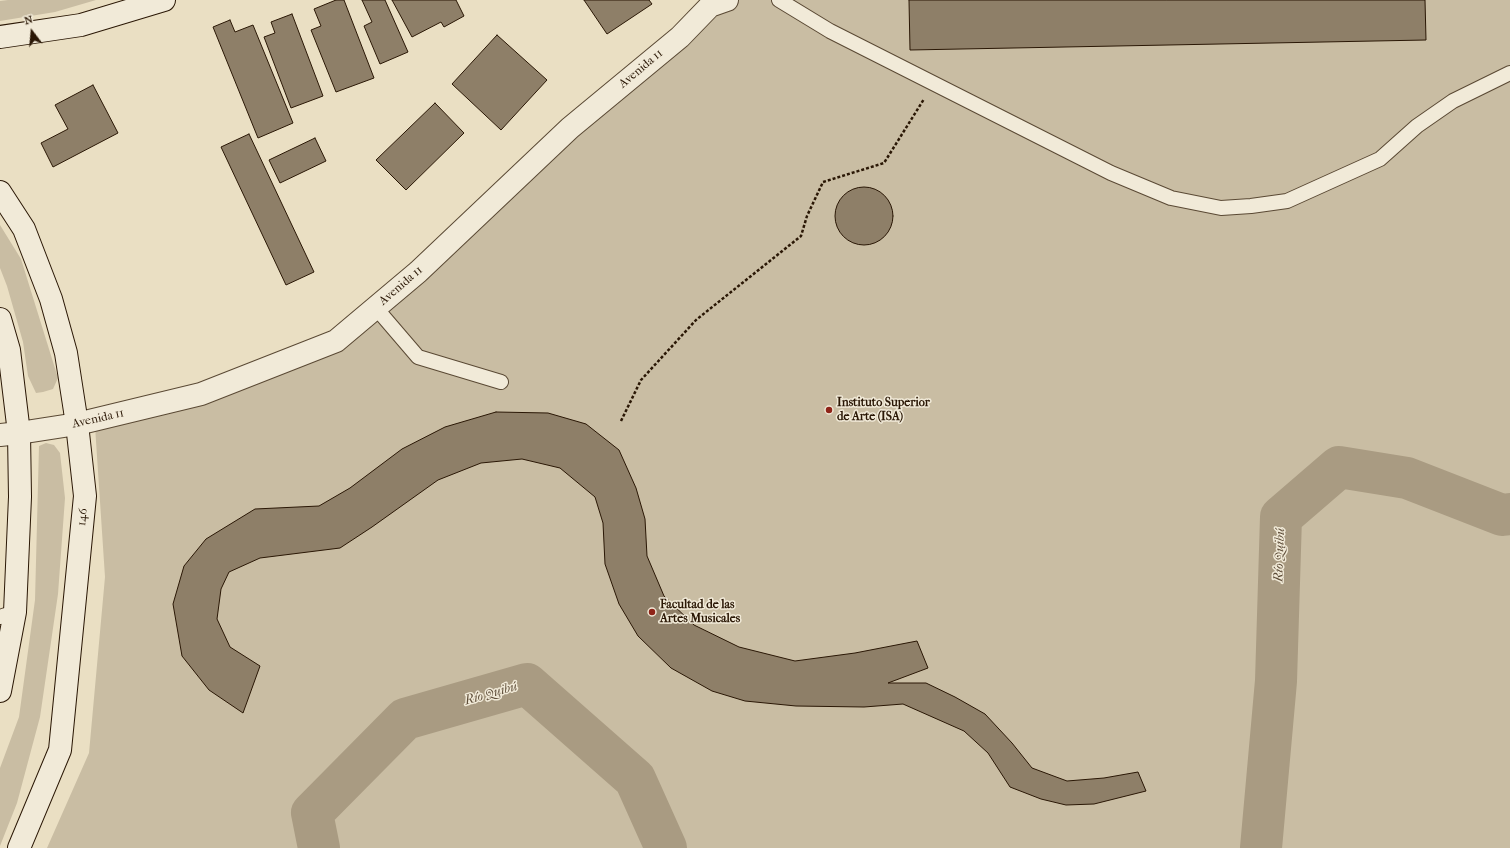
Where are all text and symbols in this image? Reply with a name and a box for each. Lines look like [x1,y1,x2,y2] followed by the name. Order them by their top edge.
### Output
[12,12,52,52] north arrow
[23,13,34,27] text: N
[616,46,666,92] street label: Avenida 11
[376,263,426,309] street label: Avenida 11
[837,396,930,424] place label: Instituto Superior de Arte (ISA)
[824,405,834,415] marker: Instituto Superior de Arte (ISA)
[71,406,125,432] street label: Avenida 11
[75,507,91,527] street label: 146
[1271,528,1289,582] water label: Río Quibú
[660,598,740,626] place label: Facultad de las Artes Musicales
[647,607,657,617] marker: Facultad de las Artes Musicales
[463,679,519,709] water label: Río Quibú

